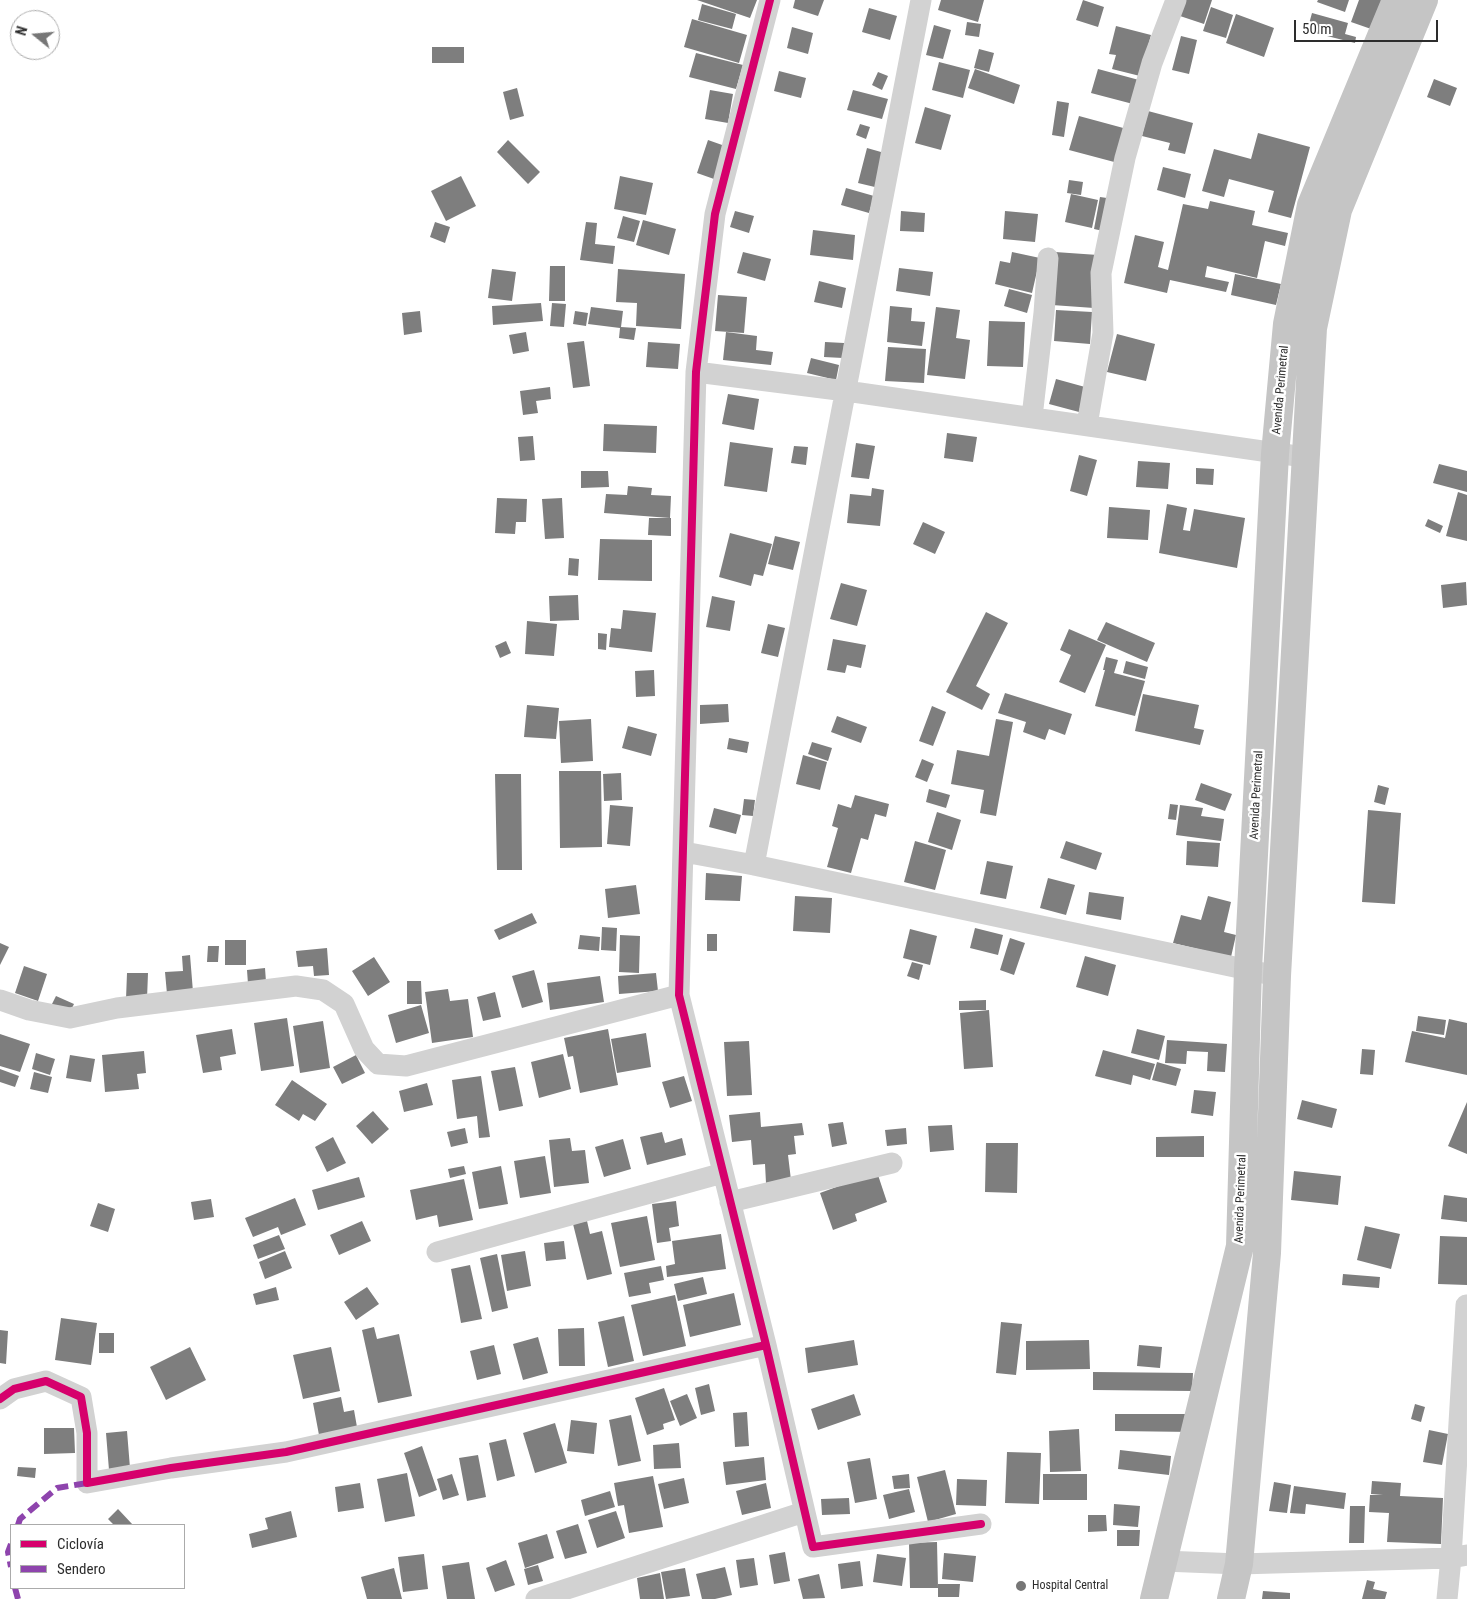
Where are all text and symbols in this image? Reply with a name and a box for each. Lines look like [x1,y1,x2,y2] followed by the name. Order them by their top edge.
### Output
[10,10,60,60] north arrow
[1297,10,1441,42] scale bar
[1302,20,1332,38] text: 50 m
[13,24,31,37] text: N
[1270,345,1292,435] street label: Avenida Perimetral
[1247,750,1267,840] street label: Avenida Perimetral
[1232,1154,1250,1244] street label: Avenida Perimetral
[10,1524,185,1589] legend
[57,1535,104,1553] text: Ciclovía
[57,1560,106,1578] text: Sendero
[1014,1579,1028,1593] marker: Hospital Central
[1032,1579,1108,1593] place label: Hospital Central

